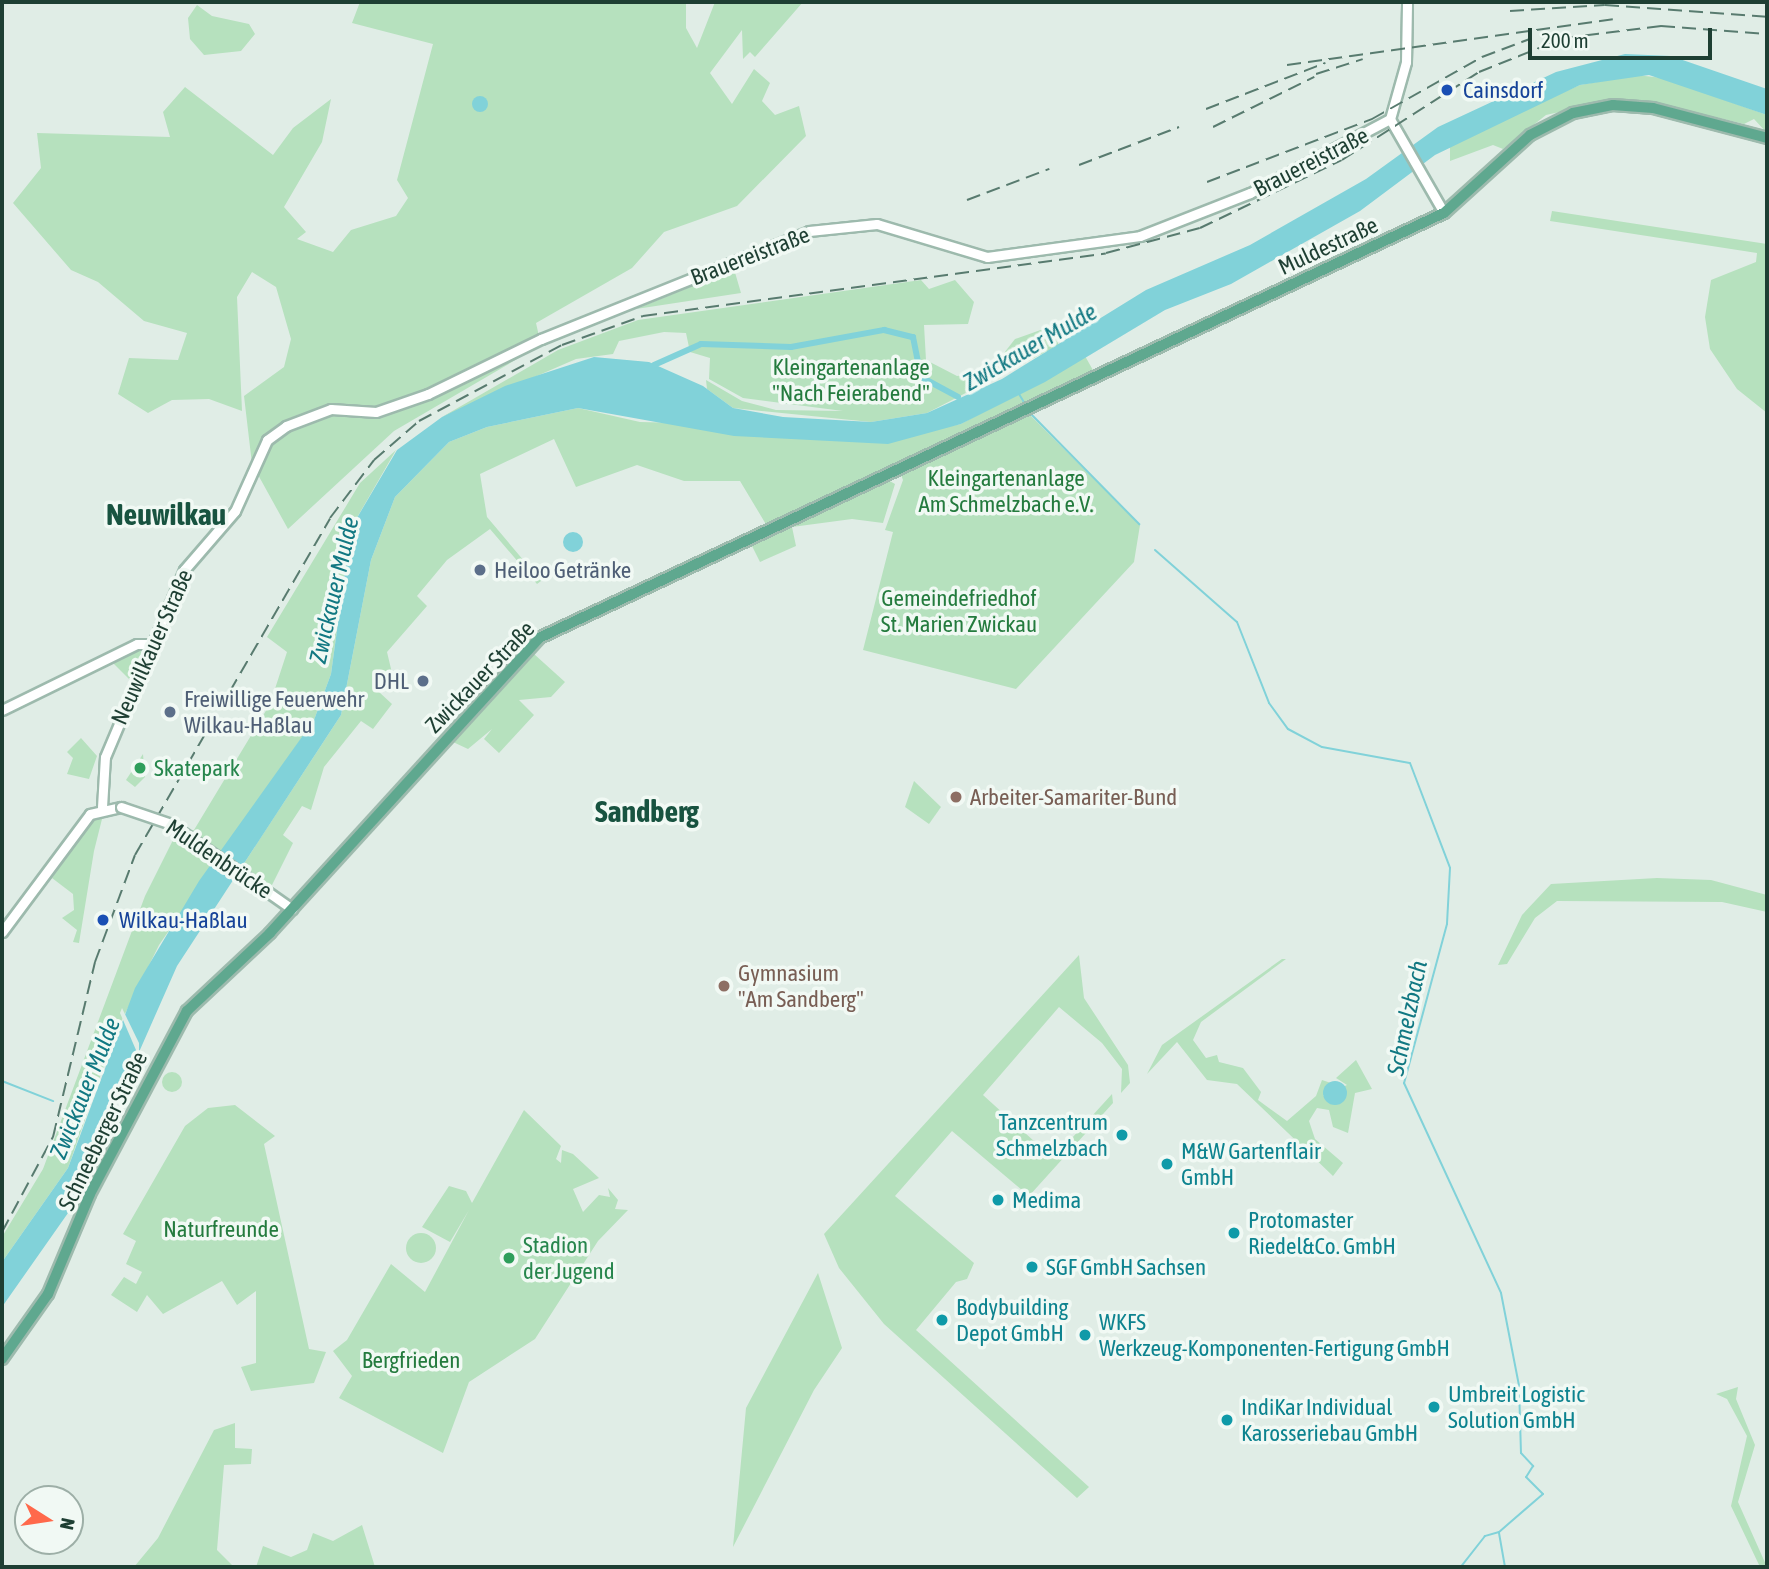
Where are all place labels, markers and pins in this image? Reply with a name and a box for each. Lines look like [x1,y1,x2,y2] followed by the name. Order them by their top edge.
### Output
[1463,76,1543,104] place label: Cainsdorf
[1437,80,1457,100] marker: Cainsdorf
[494,556,631,584] place label: Heiloo Getränke
[472,562,488,578] marker: Heiloo Getränke
[374,667,409,695] place label: DHL
[415,673,431,689] marker: DHL
[184,685,364,739] place label: Freiwillige Feuerwehr Wilkau-Haßlau
[162,704,178,720] marker: Freiwillige Feuerwehr Wilkau-Haßlau
[154,754,240,782] place label: Skatepark
[132,760,148,776] marker: Skatepark
[970,783,1177,811] place label: Arbeiter-Samariter-Bund
[948,789,964,805] marker: Arbeiter-Samariter-Bund
[119,906,248,934] place label: Wilkau-Haßlau
[93,910,113,930] marker: Wilkau-Haßlau
[738,959,864,1013] place label: Gymnasium "Am Sandberg"
[716,978,732,994] marker: Gymnasium "Am Sandberg"
[996,1108,1108,1162] place label: Tanzcentrum Schmelzbach
[1114,1127,1130,1143] marker: Tanzcentrum Schmelzbach
[1181,1137,1321,1191] place label: M&W Gartenflair GmbH
[1159,1156,1175,1172] marker: M&W Gartenflair GmbH
[1012,1186,1081,1214] place label: Medima
[990,1192,1006,1208] marker: Medima
[1248,1206,1396,1260] place label: Protomaster Riedel&Co. GmbH
[1226,1225,1242,1241] marker: Protomaster Riedel&Co. GmbH
[523,1231,615,1285] place label: Stadion der Jugend
[501,1250,517,1266] marker: Stadion der Jugend
[1046,1253,1206,1281] place label: SGF GmbH Sachsen
[1024,1259,1040,1275] marker: SGF GmbH Sachsen
[956,1293,1068,1347] place label: Bodybuilding Depot GmbH
[1099,1308,1450,1362] place label: WKFS Werkzeug-Komponenten-Fertigung GmbH
[934,1312,950,1328] marker: Bodybuilding Depot GmbH
[1077,1327,1093,1343] marker: WKFS Werkzeug-Komponenten-Fertigung GmbH
[1448,1380,1585,1434] place label: Umbreit Logistic Solution GmbH
[1241,1393,1418,1447] place label: IndiKar Individual Karosseriebau GmbH
[1426,1399,1442,1415] marker: Umbreit Logistic Solution GmbH
[1219,1412,1235,1428] marker: IndiKar Individual Karosseriebau GmbH

